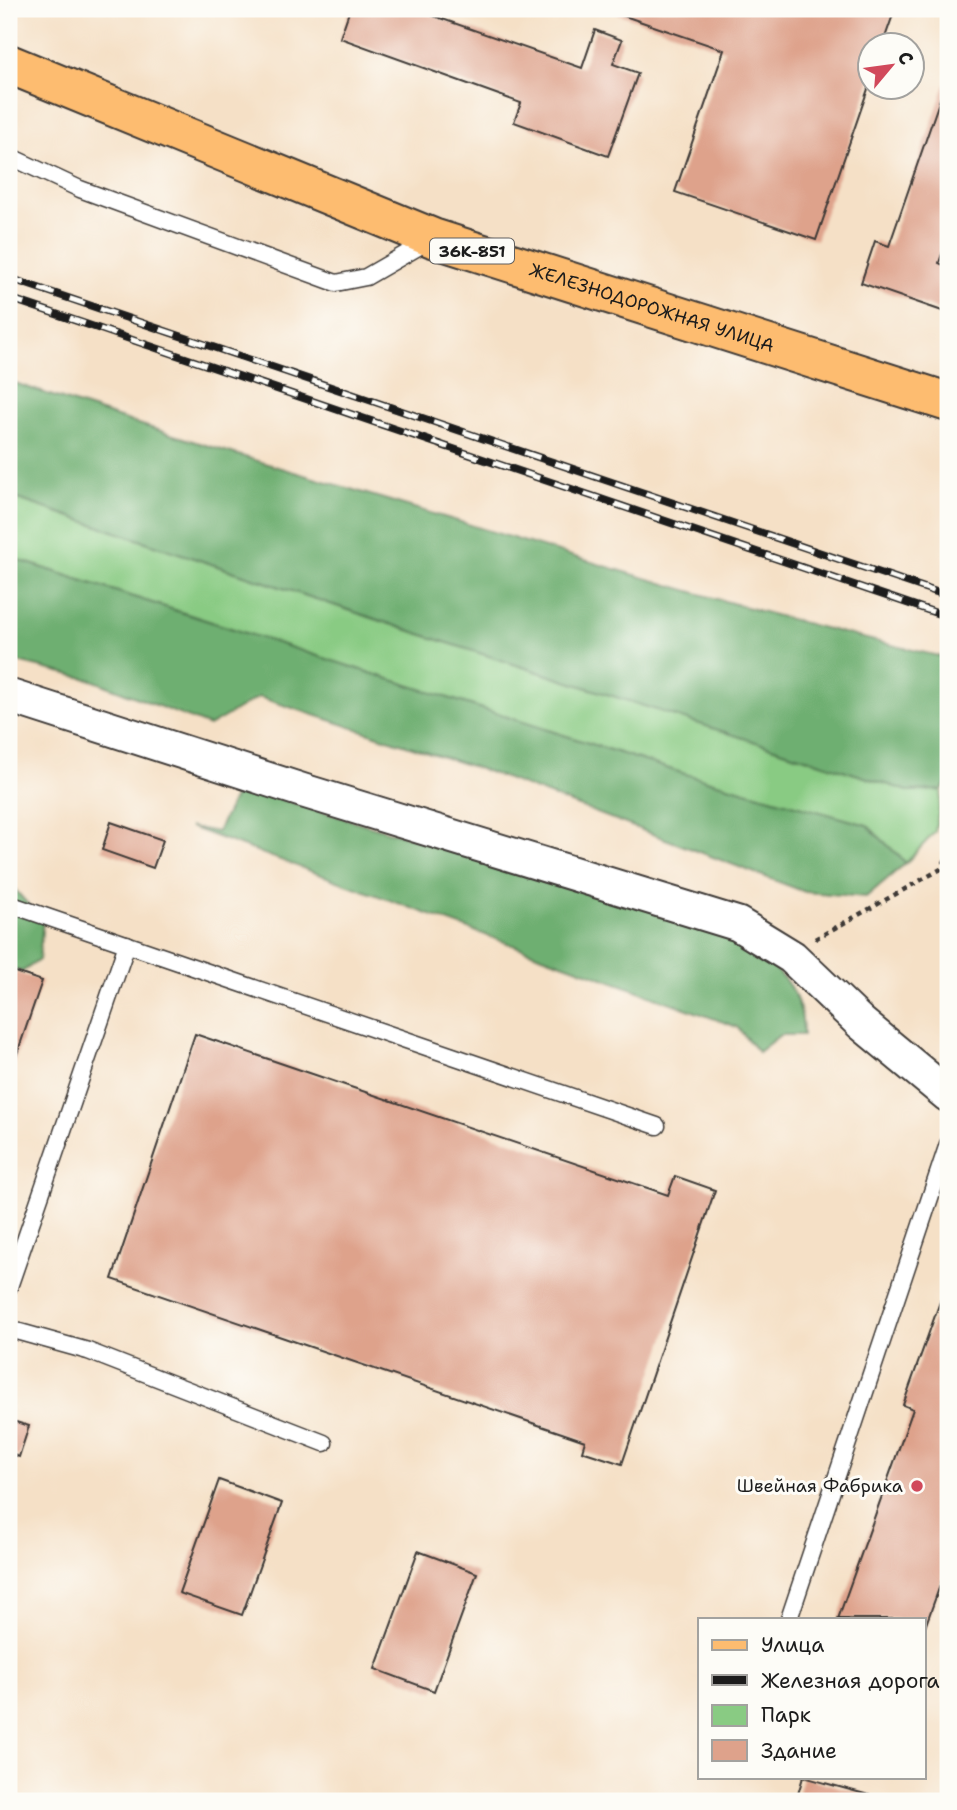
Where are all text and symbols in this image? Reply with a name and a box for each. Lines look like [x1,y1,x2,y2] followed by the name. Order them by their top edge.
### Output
[856,32,926,102] north arrow
[892,47,919,69] text: С
[430,238,514,264] road number: 36К-851
[526,257,777,358] street label: ЖЕЛЕЗНОДОРОЖНАЯ УЛИЦА
[737,1474,903,1498] place label: Швейная Фабрика
[909,1478,925,1494] marker: Швейная Фабрика
[698,1618,926,1778] legend
[761,1631,824,1659] text: Улица
[761,1667,940,1695] text: Железная дорога
[761,1701,811,1729] text: Парк
[761,1737,837,1765] text: Здание

